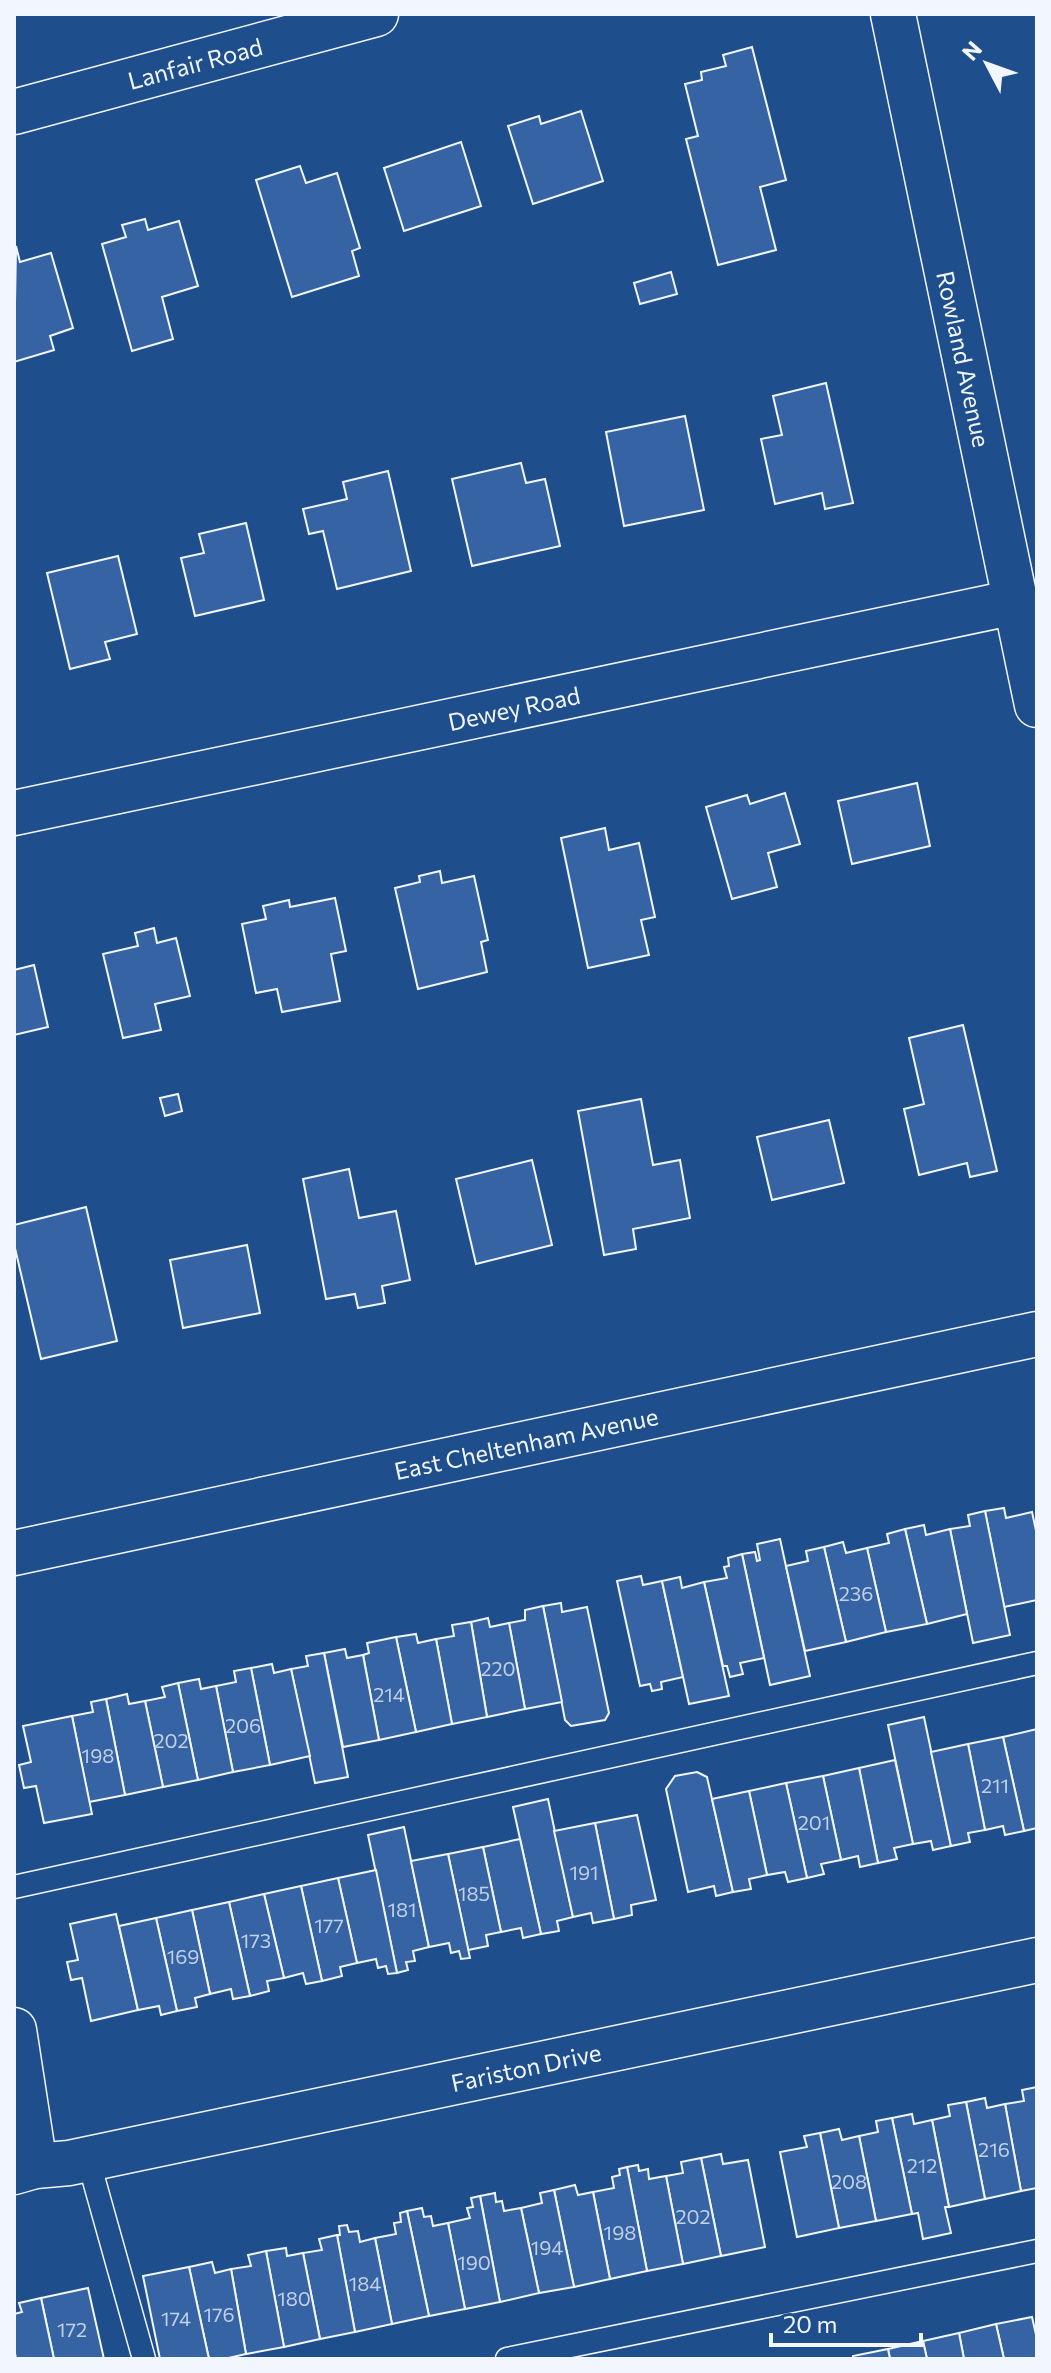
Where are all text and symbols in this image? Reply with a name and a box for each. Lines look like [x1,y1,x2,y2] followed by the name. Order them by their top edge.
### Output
[947,24,1027,104] north arrow
[124,31,266,95] street label: Lanfair Road
[956,35,987,66] text: N
[931,268,997,450] street label: Rowland Avenue
[445,680,583,736] street label: Dewey Road
[391,1401,661,1485] street label: East Cheltenham Avenue
[839,1581,873,1605] house number: 236
[480,1656,516,1680] house number: 220
[373,1682,405,1706] house number: 214
[225,1713,261,1737] house number: 206
[153,1728,189,1752] house number: 202
[82,1743,114,1767] house number: 198
[981,1773,1009,1797] house number: 211
[798,1810,830,1834] house number: 201
[569,1860,599,1884] house number: 191
[458,1881,490,1905] house number: 185
[387,1897,417,1921] house number: 181
[314,1913,344,1937] house number: 177
[241,1928,271,1952] house number: 173
[167,1944,199,1968] house number: 169
[448,2037,604,2097] street label: Fariston Drive
[978,2137,1010,2161] house number: 216
[907,2153,937,2177] house number: 212
[831,2169,867,2193] house number: 208
[675,2204,711,2228] house number: 202
[604,2220,636,2244] house number: 198
[531,2235,563,2259] house number: 194
[457,2250,491,2274] house number: 190
[349,2271,381,2295] house number: 184
[277,2286,311,2310] house number: 180
[771,2297,921,2347] scale bar
[203,2302,235,2326] house number: 176
[161,2306,191,2330] house number: 174
[783,2309,837,2338] text: 20 m
[57,2317,87,2341] house number: 172

